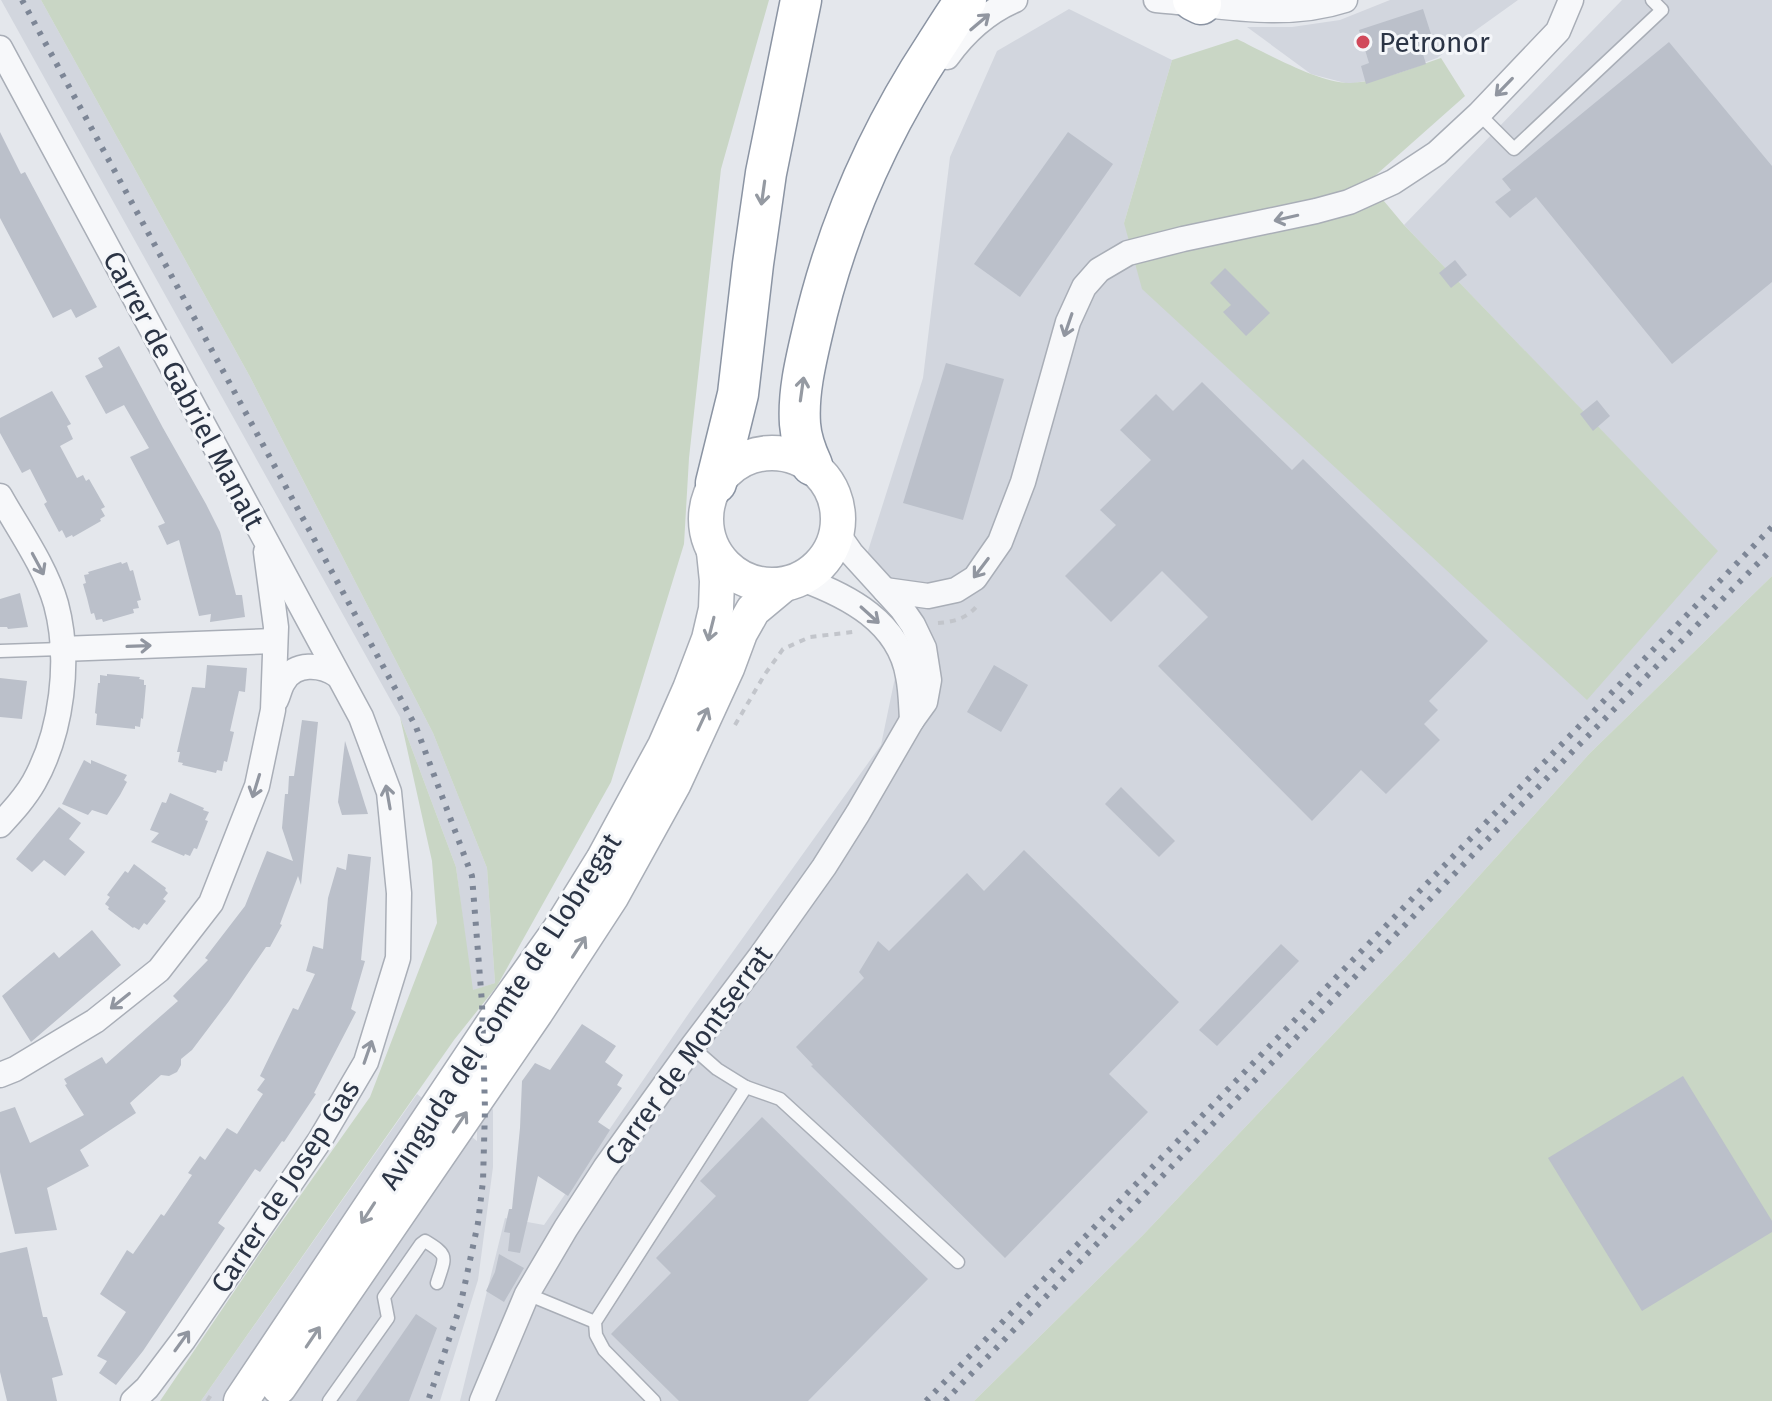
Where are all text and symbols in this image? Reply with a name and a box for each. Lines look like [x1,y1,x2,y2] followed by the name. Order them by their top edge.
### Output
[969,13,990,31] one-way arrow
[1379,26,1490,59] place label: Petronor
[1354,33,1372,51] marker: Petronor
[1495,77,1514,97] one-way arrow
[755,180,770,205] one-way arrow
[1273,211,1299,226] one-way arrow
[96,246,271,536] street label: Carrer de Gabriel Manalt
[1059,312,1074,337] one-way arrow
[795,377,810,402] one-way arrow
[31,551,46,575] one-way arrow
[972,557,989,578] one-way arrow
[860,605,880,624] one-way arrow
[703,616,718,641] one-way arrow
[125,638,152,653] one-way arrow
[696,707,711,731] one-way arrow
[248,772,263,798] one-way arrow
[380,785,395,811] one-way arrow
[373,826,629,1196] street label: Avinguda del Comte de Llobregat
[570,936,587,958] one-way arrow
[598,938,780,1171] street label: Carrer de Montserrat
[110,992,131,1010] one-way arrow
[362,1040,377,1065] one-way arrow
[204,1074,367,1299] street label: Carrer de Josep Gas
[452,1111,468,1133] one-way arrow
[360,1201,376,1224] one-way arrow
[305,1326,322,1348] one-way arrow
[174,1330,191,1352] one-way arrow

